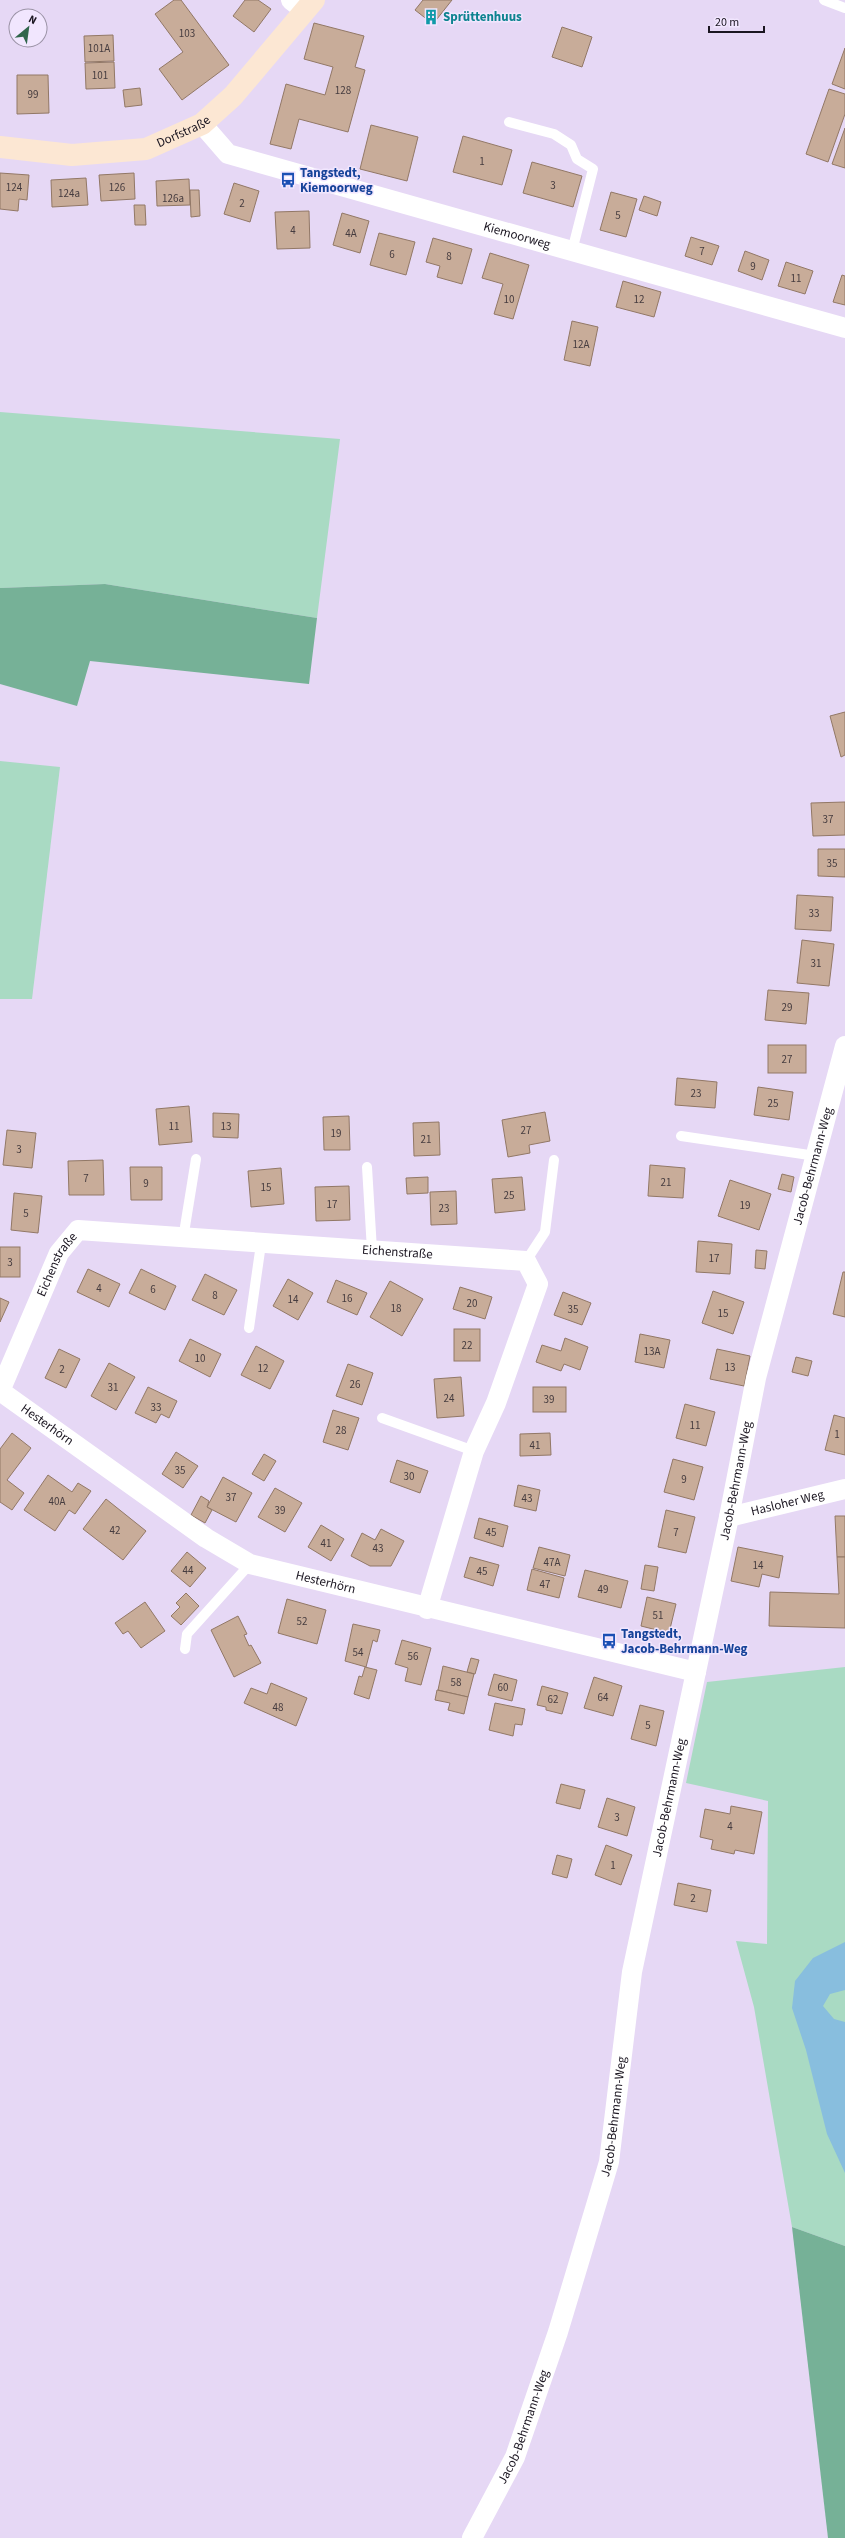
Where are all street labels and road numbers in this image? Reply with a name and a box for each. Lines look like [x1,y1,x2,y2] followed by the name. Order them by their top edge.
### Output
[154,111,215,152] street label: Dorfstraße
[481,217,553,254] street label: Kiemoorweg
[788,1105,837,1227] street label: Jacob-Behrmann-Weg
[32,1228,81,1299] street label: Eichenstraße
[361,1241,433,1264] street label: Eichenstraße
[17,1400,77,1450] street label: Hesterhörn
[715,1419,757,1542] street label: Jacob-Behrmann-Weg
[749,1485,826,1520] street label: Hasloher Weg
[294,1566,357,1598] street label: Hesterhörn
[648,1736,691,1859] street label: Jacob-Behrmann-Weg
[596,2055,631,2179] street label: Jacob-Behrmann-Weg
[493,2367,554,2487] street label: Jacob-Behrmann-Weg

